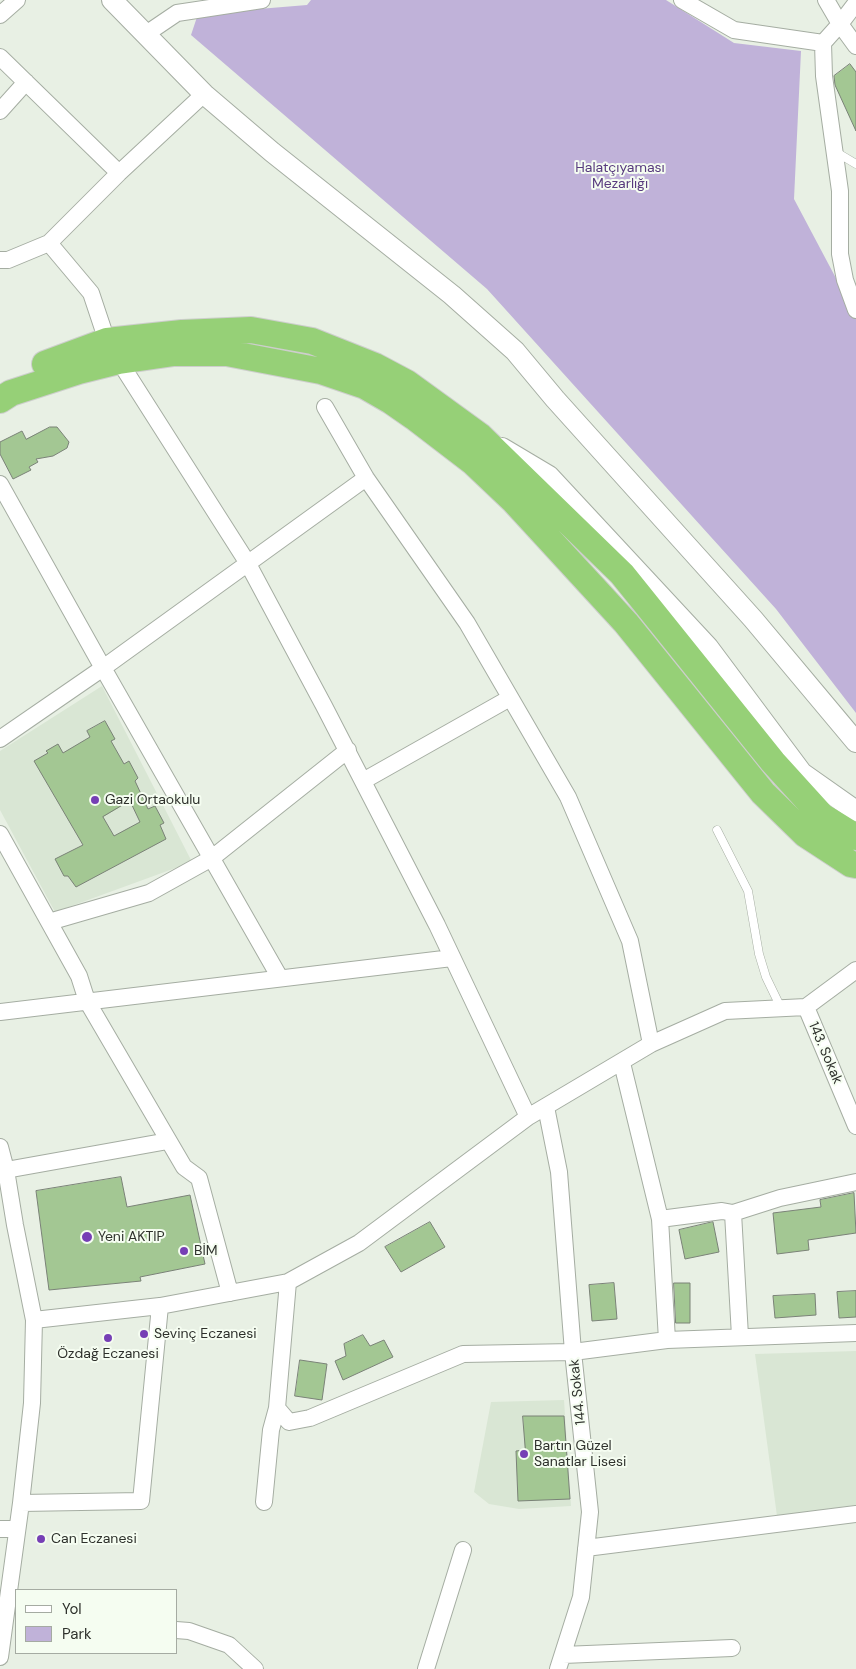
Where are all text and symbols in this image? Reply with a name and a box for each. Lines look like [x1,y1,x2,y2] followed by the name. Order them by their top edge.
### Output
[575,160,665,192] park label: Halatçıyaması Mezarlığı
[105,792,200,808] place label: Gazi Ortaokulu
[89,794,101,806] marker: Gazi Ortaokulu
[804,1019,846,1087] street label: 143. Sokak
[98,1229,165,1245] place label: Yeni AKTIP
[80,1230,94,1244] marker: Yeni AKTIP
[194,1243,217,1259] place label: BİM
[178,1245,190,1257] marker: BİM
[154,1326,257,1342] place label: Sevinç Eczanesi
[138,1328,150,1340] marker: Sevinç Eczanesi
[102,1332,114,1344] marker: Özdağ Eczanesi
[57,1346,159,1362] place label: Özdağ Eczanesi
[566,1358,590,1426] street label: 144. Sokak
[534,1438,626,1470] place label: Bartın Güzel Sanatlar Lisesi
[518,1448,530,1460] marker: Bartın Güzel Sanatlar Lisesi
[51,1531,137,1547] place label: Can Eczanesi
[35,1533,47,1545] marker: Can Eczanesi
[15,1589,178,1654] legend
[62,1599,82,1619] text: Yol
[62,1624,92,1644] text: Park

